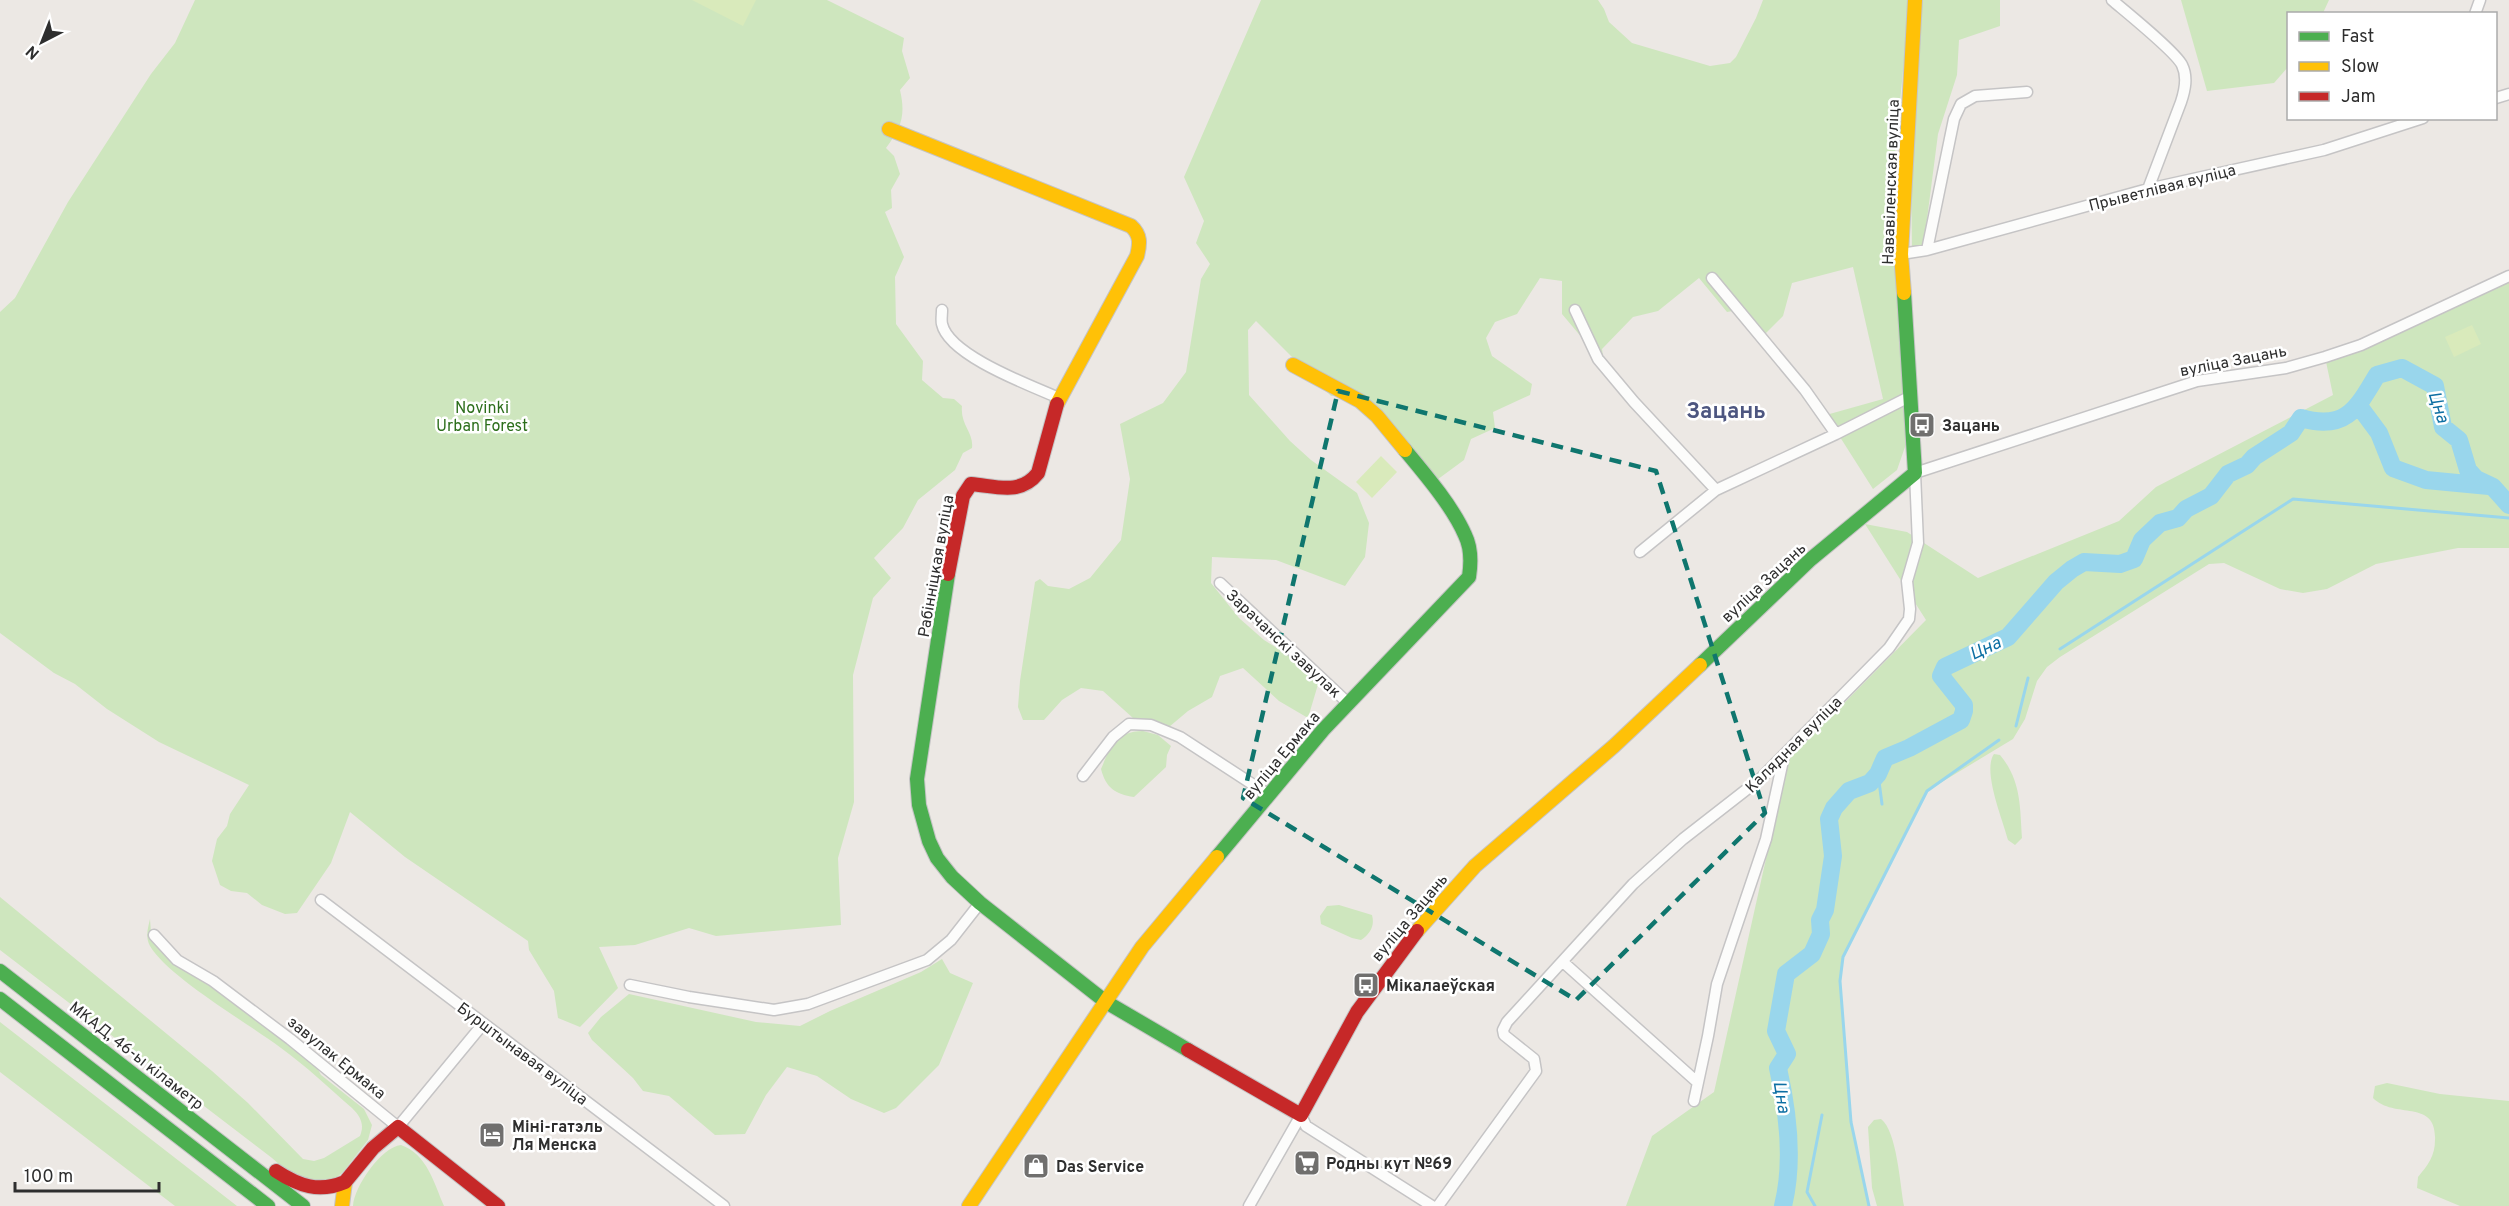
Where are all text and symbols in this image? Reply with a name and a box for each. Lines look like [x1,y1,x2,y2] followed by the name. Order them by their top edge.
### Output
[12,12,72,72] north arrow
[2287,12,2497,120] legend
[2341,26,2374,49] text: Fast
[22,40,44,63] text: N
[2341,56,2379,79] text: Slow
[2341,86,2376,109] text: Jam
[1879,99,1905,265] street label: Нававіленская вуліца
[2087,161,2238,217] street label: Прыветлівая вуліца
[2178,342,2288,382] street label: вуліца Зацань
[2422,389,2454,427] water label: Цна
[436,399,528,437] park label: Novinki Urban Forest
[1686,399,1766,426] district label: Зацань
[1907,410,1937,440] bus stop icon: Зацань
[1942,417,2000,437] place label: Зацань
[915,494,959,639] street label: Рабінніцкая вуліца
[1718,539,1811,628] street label: вуліца Зацань
[1221,586,1344,703] street label: Зарачанскі завулак
[1966,632,2006,667] water label: Цна
[1742,693,1847,798] street label: Калядная вуліца
[1240,708,1325,804] street label: вуліца Ермака
[1368,870,1453,966] street label: вуліца Зацань
[1351,970,1381,1000] bus stop icon: Мікалаеўская
[1386,977,1495,997] place label: Мікалаеўская
[65,998,207,1115] street label: МКАД, 46-ы кіламетр
[452,999,591,1110] street label: Бурштынавая вуліца
[282,1013,389,1104] street label: завулак Ермака
[1767,1080,1795,1116] water label: Цна
[512,1118,603,1156] place label: Міні-гатэль Ля Менска
[477,1120,507,1150] hotel icon: Міні-гатэль Ля Менска
[1292,1148,1322,1178] supermarket icon: Родны кут №69
[1021,1151,1051,1181] shop icon: Das Service
[15,1155,159,1193] scale bar
[1326,1155,1452,1175] place label: Родны кут №69
[1056,1158,1144,1178] place label: Das Service
[24,1166,73,1189] text: 100 m

